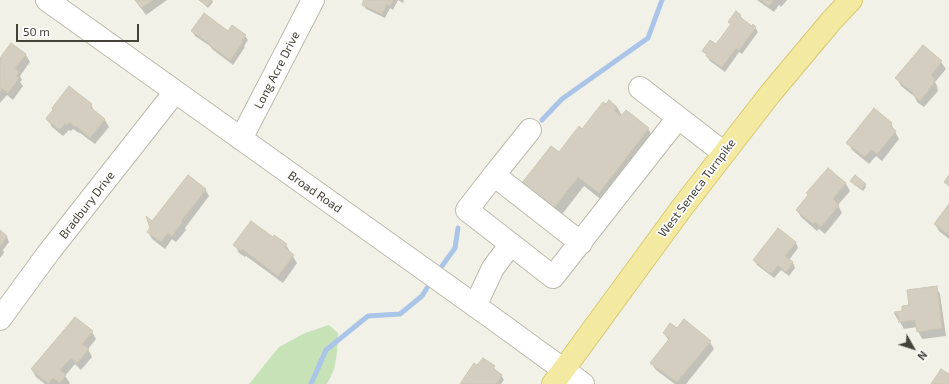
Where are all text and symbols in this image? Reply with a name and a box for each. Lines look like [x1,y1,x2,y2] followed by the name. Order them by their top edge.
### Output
[18,16,141,42] scale bar
[23,24,50,38] text: 50 m
[251,29,303,111] street label: Long Acre Drive
[655,136,739,240] street label: West Seneca Turnpike
[56,168,118,242] street label: Bradbury Drive
[285,168,345,216] street label: Broad Road
[893,328,933,368] north arrow
[915,349,930,363] text: N

